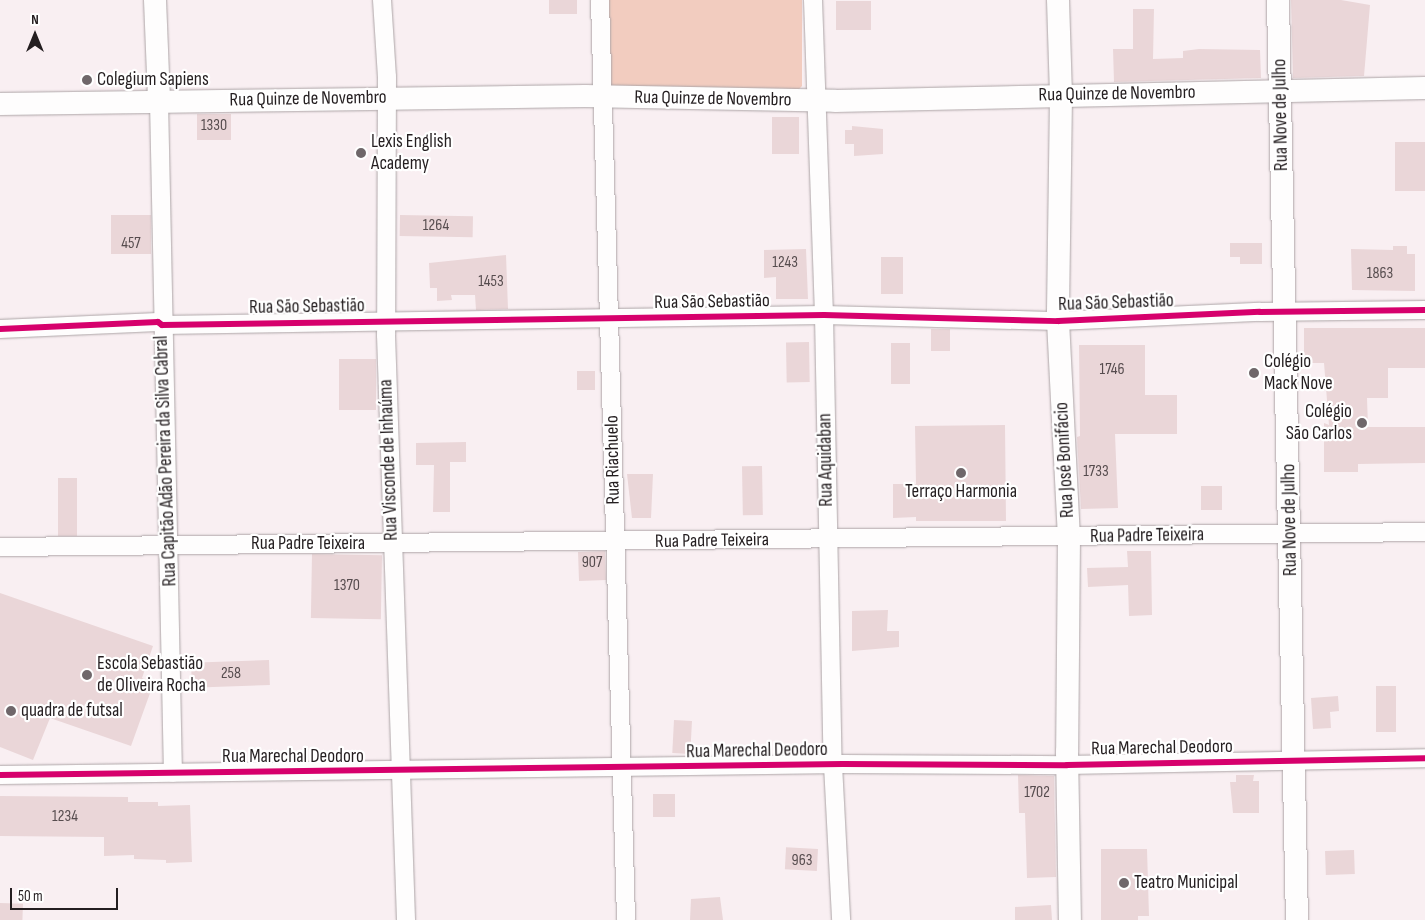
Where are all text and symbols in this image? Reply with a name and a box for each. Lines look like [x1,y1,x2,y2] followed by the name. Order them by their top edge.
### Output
[10,10,60,60] north arrow
[31,11,39,28] text: N
[1269,59,1293,171] street label: Rua Nove de Julho
[97,69,209,91] place label: Colegium Sapiens
[81,74,93,86] marker: Colegium Sapiens
[1038,81,1196,107] street label: Rua Quinze de Novembro
[229,86,387,112] street label: Rua Quinze de Novembro
[634,86,792,112] street label: Rua Quinze de Novembro
[201,116,227,136] house number: 1330
[371,131,452,175] place label: Lexis English Academy
[355,147,367,159] marker: Lexis English Academy
[423,216,449,236] house number: 1264
[121,234,141,254] house number: 457
[772,253,798,273] house number: 1243
[1367,264,1393,284] house number: 1863
[478,272,504,292] house number: 1453
[654,290,770,314] street label: Rua São Sebastião
[1058,290,1174,316] street label: Rua São Sebastião
[249,295,365,319] street label: Rua São Sebastião
[150,335,182,587] street label: Rua Capitão Adão Pereira da Silva Cabral
[1264,351,1333,395] place label: Colégio Mack Nove
[1100,360,1124,380] house number: 1746
[1248,367,1260,379] marker: Colégio Mack Nove
[375,379,403,541] street label: Rua Visconde de Inhaúma
[1286,401,1352,445] place label: Colégio São Carlos
[1051,402,1079,518] street label: Rua José Bonifácio
[814,413,838,507] street label: Rua Aquidaban
[601,415,625,505] street label: Rua Riachuelo
[1356,417,1368,429] marker: Colégio São Carlos
[1083,462,1109,482] house number: 1733
[1278,464,1302,576] street label: Rua Nove de Julho
[955,467,967,479] marker: Terraço Harmonia
[905,481,1017,503] place label: Terraço Harmonia
[1090,524,1204,548] street label: Rua Padre Teixeira
[655,529,769,553] street label: Rua Padre Teixeira
[251,533,365,555] street label: Rua Padre Teixeira
[582,553,602,573] house number: 907
[334,576,360,596] house number: 1370
[97,653,206,697] place label: Escola Sebastião de Oliveira Rocha
[221,664,241,684] house number: 258
[81,669,93,681] marker: Escola Sebastião de Oliveira Rocha
[21,700,123,722] place label: quadra de futsal
[5,705,17,717] marker: quadra de futsal
[1091,735,1233,761] street label: Rua Marechal Deodoro
[686,738,828,764] street label: Rua Marechal Deodoro
[222,746,364,768] street label: Rua Marechal Deodoro
[1024,783,1050,803] house number: 1702
[52,807,78,827] house number: 1234
[792,851,812,871] house number: 963
[1134,872,1238,894] place label: Teatro Municipal
[1118,877,1130,889] marker: Teatro Municipal
[12,878,120,910] scale bar
[18,887,43,906] text: 50 m

